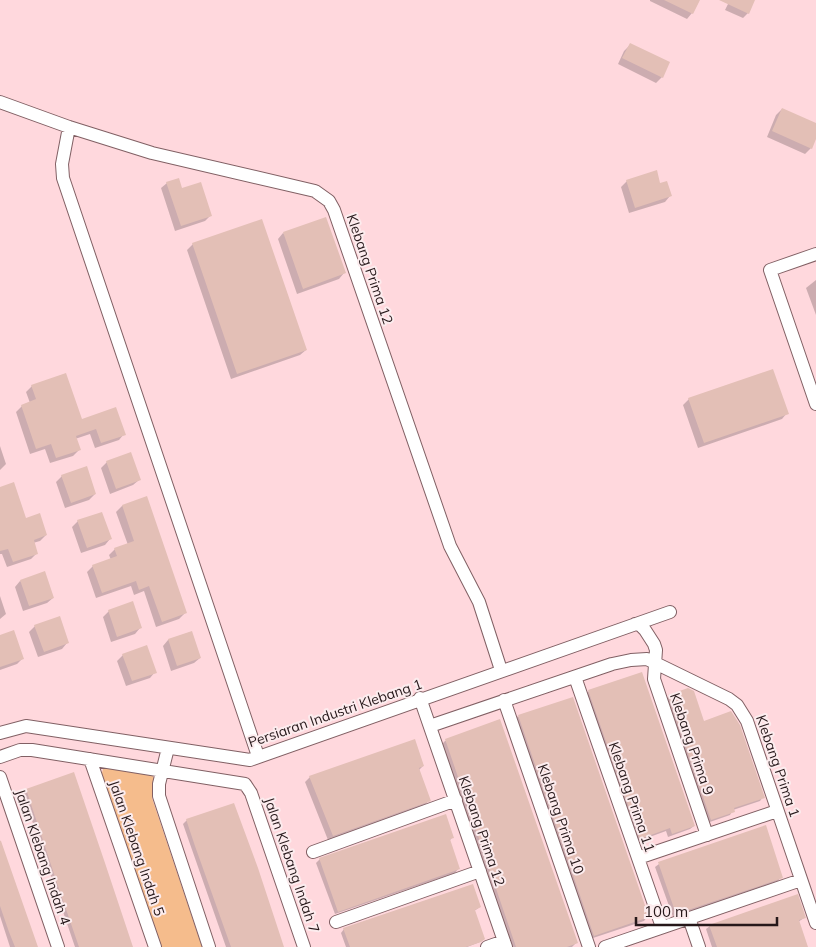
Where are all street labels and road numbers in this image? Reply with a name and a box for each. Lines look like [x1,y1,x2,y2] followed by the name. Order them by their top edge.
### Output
[343,211,397,327] street label: Klebang Prima 12
[246,675,424,751] street label: Persiaran Industri Klebang 1
[666,690,718,798] street label: Klebang Prima 9
[752,712,804,820] street label: Klebang Prima 1
[605,739,659,855] street label: Klebang Prima 11
[534,761,588,877] street label: Klebang Prima 10
[455,773,509,889] street label: Klebang Prima 12
[105,778,169,918] street label: Jalan Klebang Indah 5
[11,787,75,928] street label: Jalan Klebang Indah 4
[260,795,324,935] street label: Jalan Klebang Indah 7

